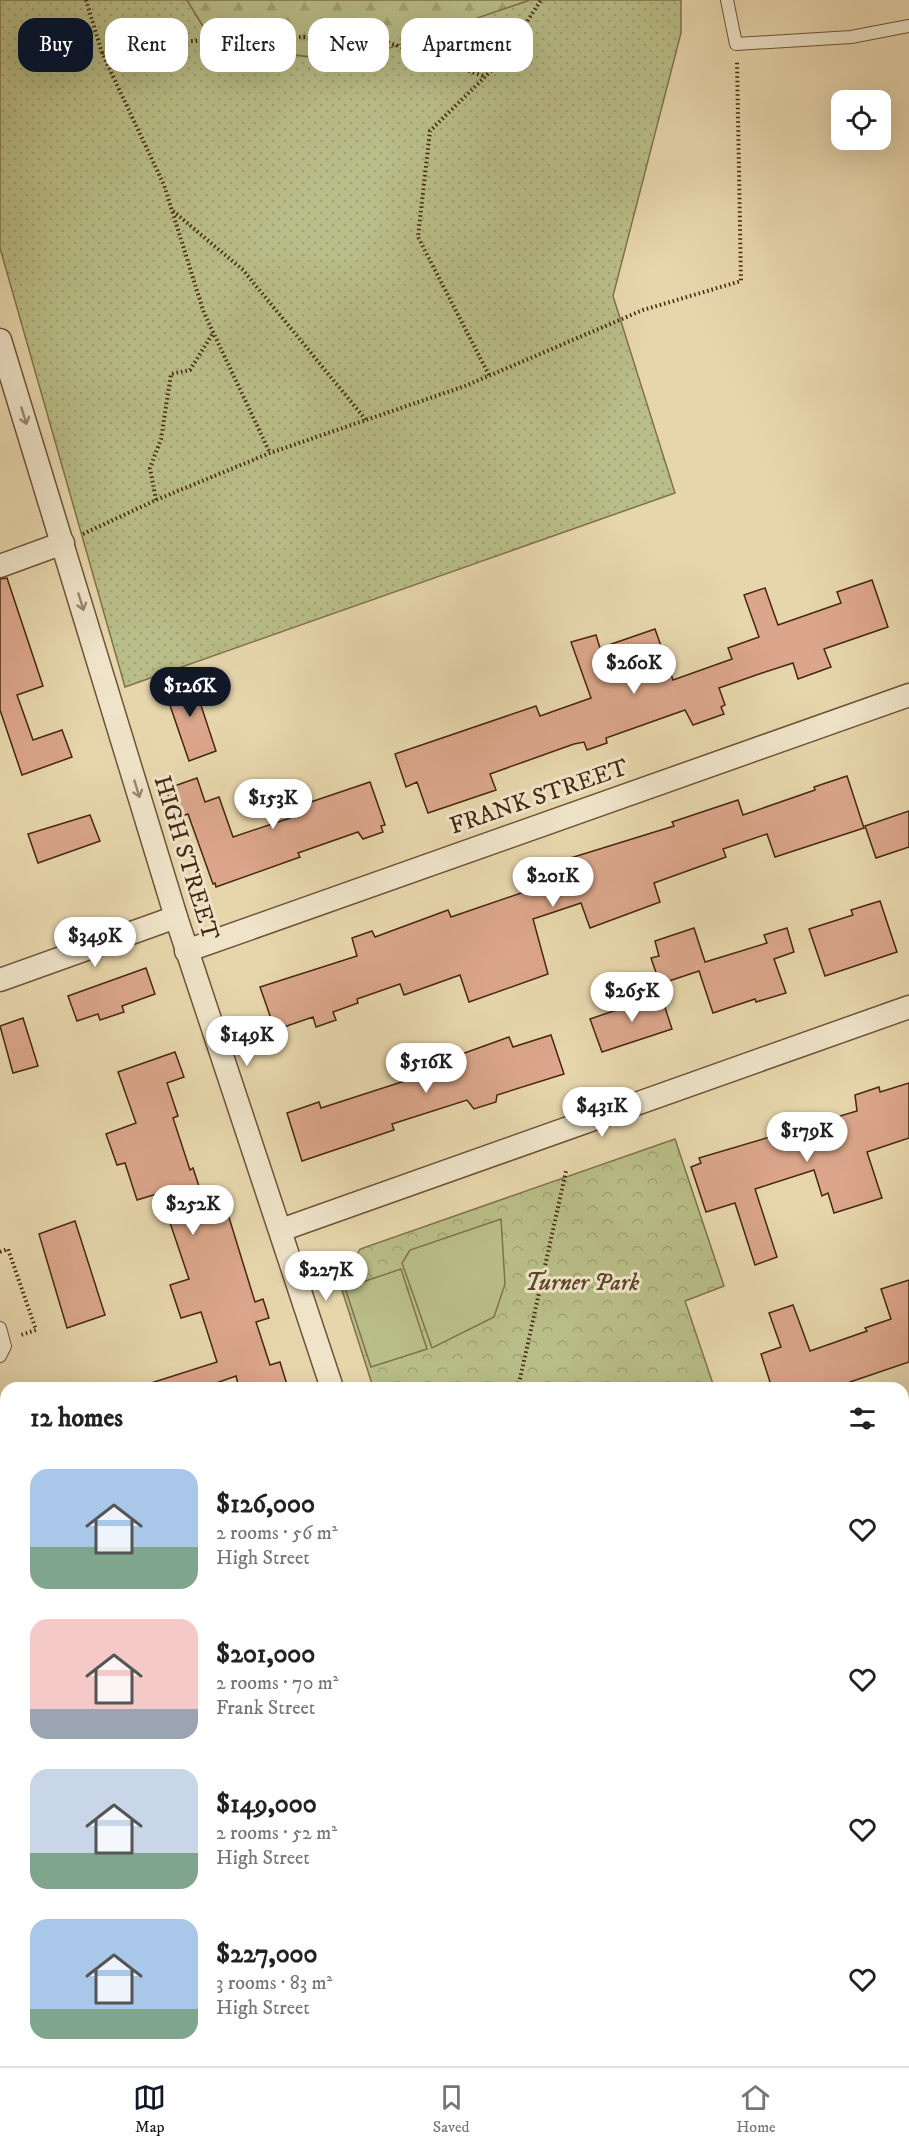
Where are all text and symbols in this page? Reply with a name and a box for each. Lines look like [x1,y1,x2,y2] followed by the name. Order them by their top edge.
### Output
[18,18,93,72] chip: Buy
[105,18,188,72] chip: Rent
[200,18,296,72] chip: Filters
[308,18,389,72] chip: New
[401,18,533,72] chip: Apartment
[831,90,891,150] map controls
[831,90,891,150] button: locate
[19,406,30,425] one-way arrow
[76,592,87,611] one-way arrow
[592,644,676,695] pin: $260K
[606,651,662,676] text: $260K
[148,667,232,718] pin: $126K
[164,674,216,699] text: $126K
[446,752,632,842] street label: FRANK STREET
[147,772,225,944] street label: HIGH STREET
[132,779,143,798] one-way arrow
[231,779,315,830] pin: $153K
[248,786,298,811] text: $153K
[511,857,595,908] pin: $201K
[527,864,579,889] text: $201K
[53,917,137,968] pin: $349K
[68,924,122,949] text: $349K
[590,972,674,1023] pin: $265K
[604,979,660,1004] text: $265K
[205,1016,289,1067] pin: $149K
[220,1023,274,1048] text: $149K
[384,1043,468,1094] pin: $516K
[400,1050,452,1075] text: $516K
[560,1087,644,1138] pin: $431K
[576,1094,628,1119] text: $431K
[765,1112,849,1163] pin: $179K
[781,1119,833,1144] text: $179K
[151,1185,235,1236] pin: $252K
[166,1192,220,1217] text: $252K
[284,1251,368,1302] pin: $227K
[299,1258,353,1283] text: $227K
[525,1268,639,1298] park label: Turner Park
[30,1402,123,1435] text: 12 homes
[846,1402,879,1435] icon: filters
[216,1488,315,1521] text: $126,000
[78,1493,150,1565] icon: home
[846,1513,879,1546] icon: heart
[216,1521,338,1546] text: 2 rooms · 56 m²
[216,1546,310,1571] text: High Street
[216,1638,315,1671] text: $201,000
[78,1643,150,1715] icon: home
[846,1663,879,1696] icon: heart
[216,1671,339,1696] text: 2 rooms · 70 m²
[216,1696,315,1721] text: Frank Street
[216,1788,317,1821] text: $149,000
[78,1793,150,1865] icon: home
[846,1813,879,1846] icon: heart
[216,1821,337,1846] text: 2 rooms · 52 m²
[216,1846,310,1871] text: High Street
[216,1938,318,1971] text: $227,000
[78,1943,150,2015] icon: home
[846,1963,879,1996] icon: heart
[216,1971,332,1996] text: 3 rooms · 83 m²
[216,1996,310,2021] text: High Street
[133,2081,166,2137] tab: Map
[433,2081,470,2137] tab: Saved
[736,2081,776,2137] tab: Home

